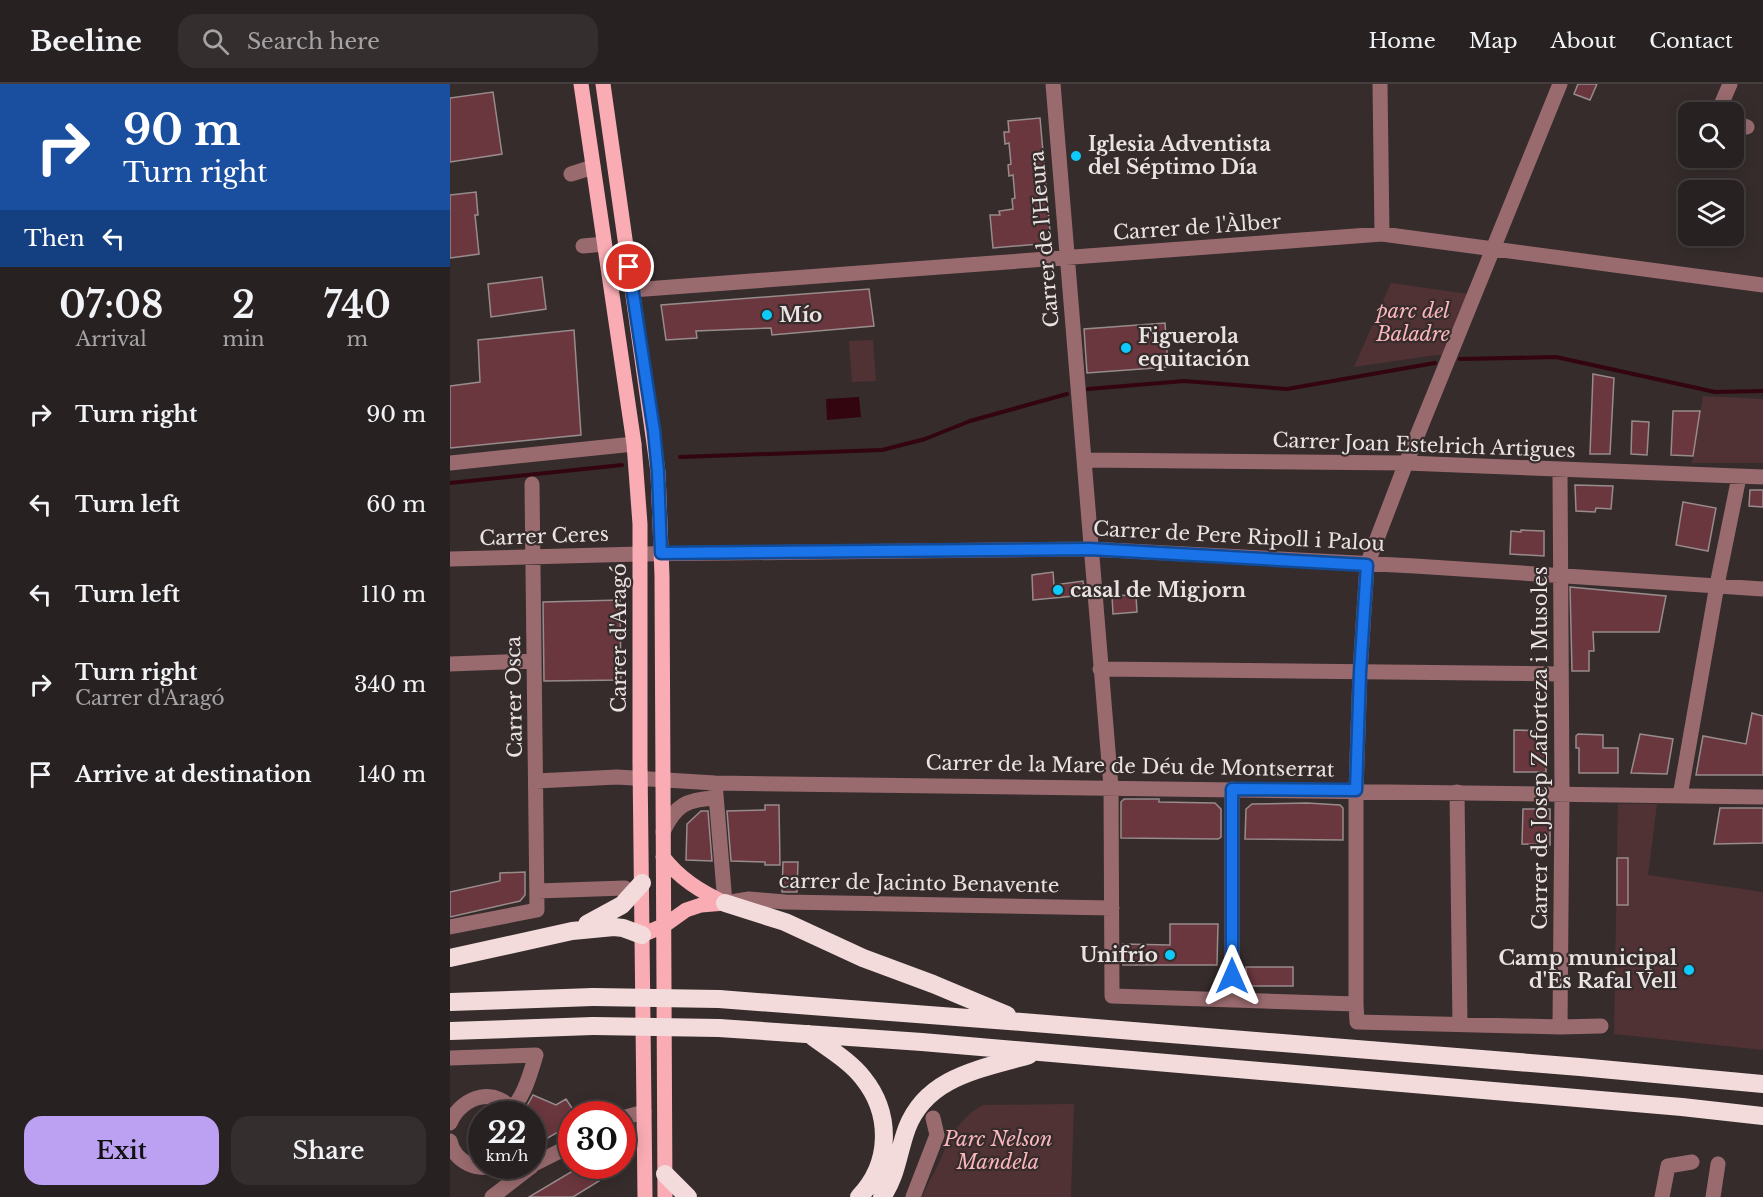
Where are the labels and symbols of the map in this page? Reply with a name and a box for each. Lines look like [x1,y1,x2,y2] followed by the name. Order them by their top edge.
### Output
[1088,132,1271,179] place label: Iglesia Adventista del Séptimo Día
[1024,149,1064,328] street label: Carrer de l'Heura
[1069,149,1083,163] marker: Iglesia Adventista del Séptimo Día
[1112,208,1282,245] street label: Carrer de l'Àlber
[603,241,654,292] pin
[1374,299,1450,346] park label: parc del Baladre
[779,303,822,327] place label: Mío
[760,308,774,322] marker: Mío
[1138,324,1250,371] place label: Figuerola equitación
[1119,341,1133,355] marker: Figuerola equitación
[1272,428,1576,462] street label: Carrer Joan Estelrich Artigues
[1093,516,1385,556] street label: Carrer de Pere Ripoll i Palou
[479,522,609,550] street label: Carrer Ceres
[607,563,631,713] street label: Carrer d'Aragó
[1528,566,1552,930] street label: Carrer de Josep Zaforteza i Musoles
[1070,578,1246,602] place label: casal de Migjorn
[1051,583,1065,597] marker: casal de Migjorn
[501,635,527,758] street label: Carrer Osca
[925,750,1335,782] street label: Carrer de la Mare de Déu de Montserrat
[778,869,1060,897] street label: carrer de Jacinto Benavente
[1080,943,1158,967] place label: Unifrío
[1200,944,1264,1008] position arrow
[1499,946,1677,993] place label: Camp municipal d'Es Rafal Vell
[1163,948,1177,962] marker: Unifrío
[1682,963,1696,977] marker: Camp municipal d'Es Rafal Vell
[558,1101,636,1179] speed limit sign: 30
[942,1127,1053,1174] park label: Parc Nelson Mandela

